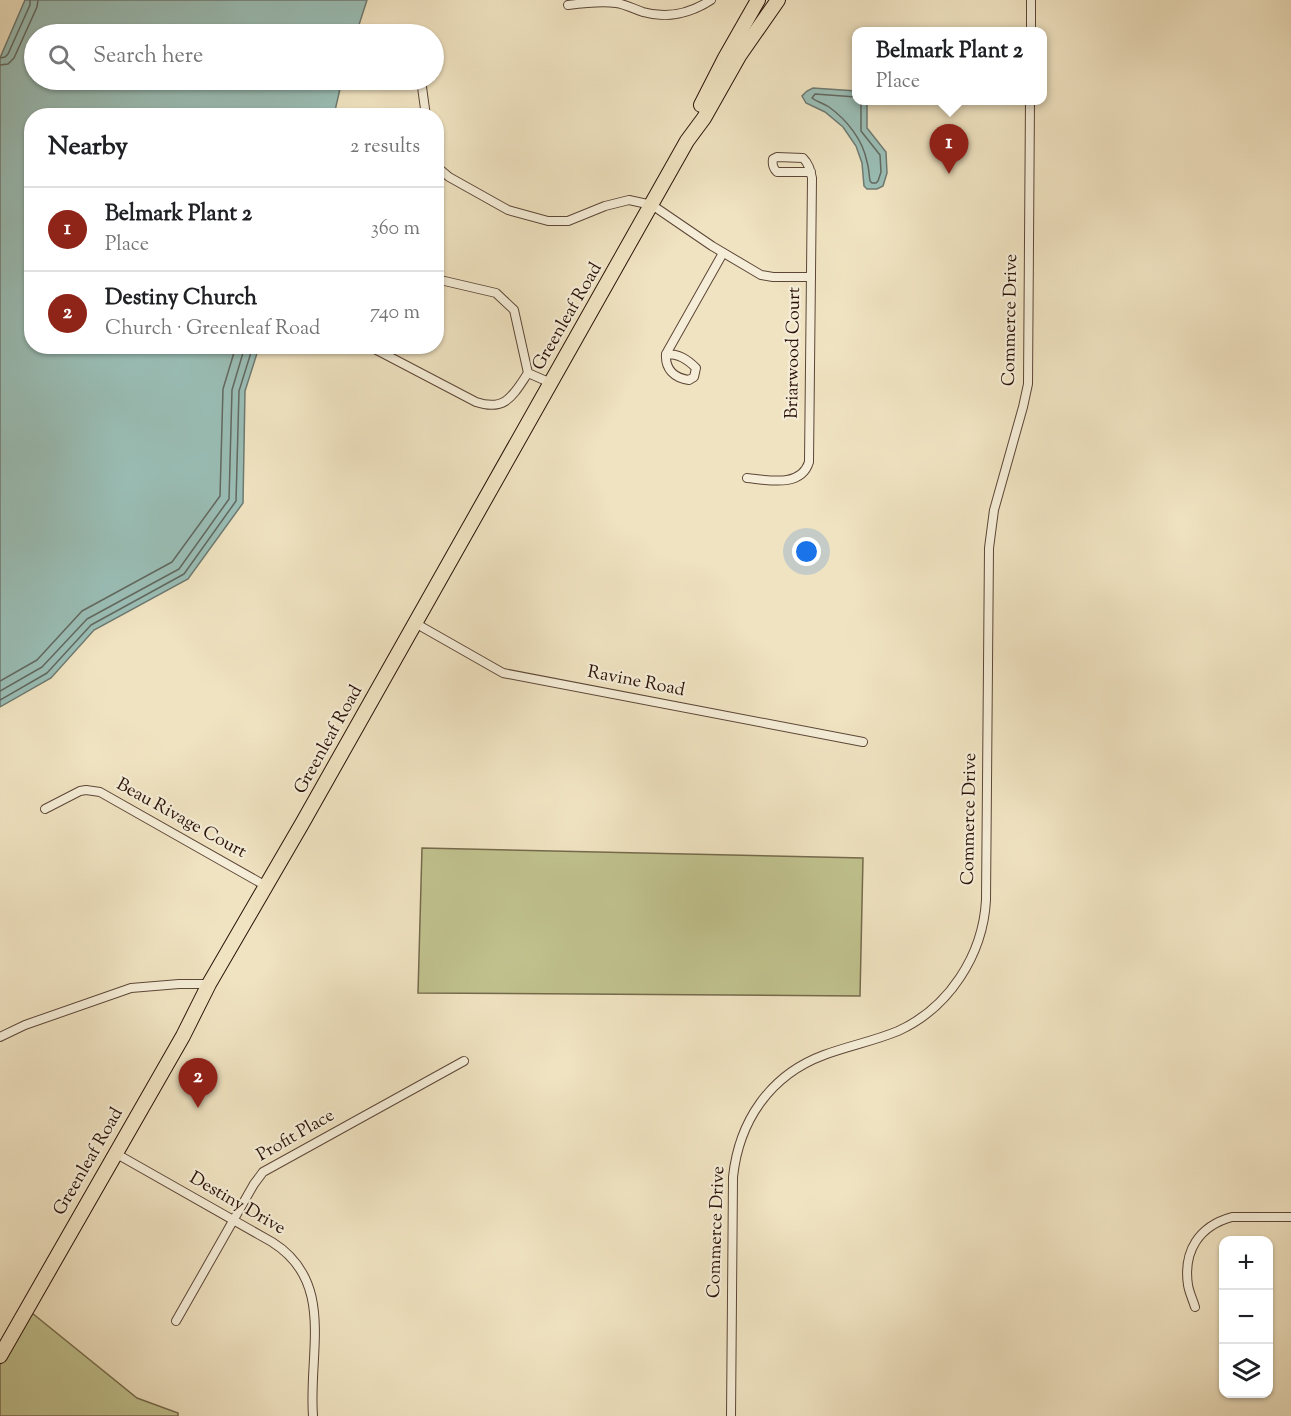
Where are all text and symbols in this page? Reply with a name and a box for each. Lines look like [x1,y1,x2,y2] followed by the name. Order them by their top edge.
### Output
[24,24,444,90] search box
[852,27,1047,105] popup
[876,36,1023,68] text: Belmark Plant 2
[45,41,78,74] icon: search
[93,41,203,73] text: Search here
[876,68,920,97] text: Place
[930,124,968,174] pin: 1
[48,129,128,166] text: Nearby
[350,133,420,162] text: 2 results
[105,199,252,231] text: Belmark Plant 2
[64,215,71,244] text: 1
[371,215,420,244] text: 360 m
[105,231,149,260] text: Place
[997,254,1025,386] street label: Commerce Drive
[527,258,609,376] street label: Greenleaf Road
[105,283,257,315] text: Destiny Church
[780,287,808,419] street label: Briarwood Court
[63,299,72,328] text: 2
[370,299,420,328] text: 740 m
[105,315,320,344] text: Church · Greenleaf Road
[792,537,821,566] your location
[585,660,687,704] street label: Ravine Road
[288,681,370,799] street label: Greenleaf Road
[956,753,984,885] street label: Commerce Drive
[111,772,251,866] street label: Beau Rivage Court
[178,1058,218,1108] pin: 2
[48,1103,130,1221] street label: Greenleaf Road
[252,1103,340,1169] street label: Profit Place
[702,1165,732,1299] street label: Commerce Drive
[184,1166,290,1242] street label: Destiny Drive
[1219,1236,1273,1398] map controls
[1219,1236,1273,1290] button: +
[1219,1290,1273,1344] button: −
[1219,1344,1273,1398] button: layers

